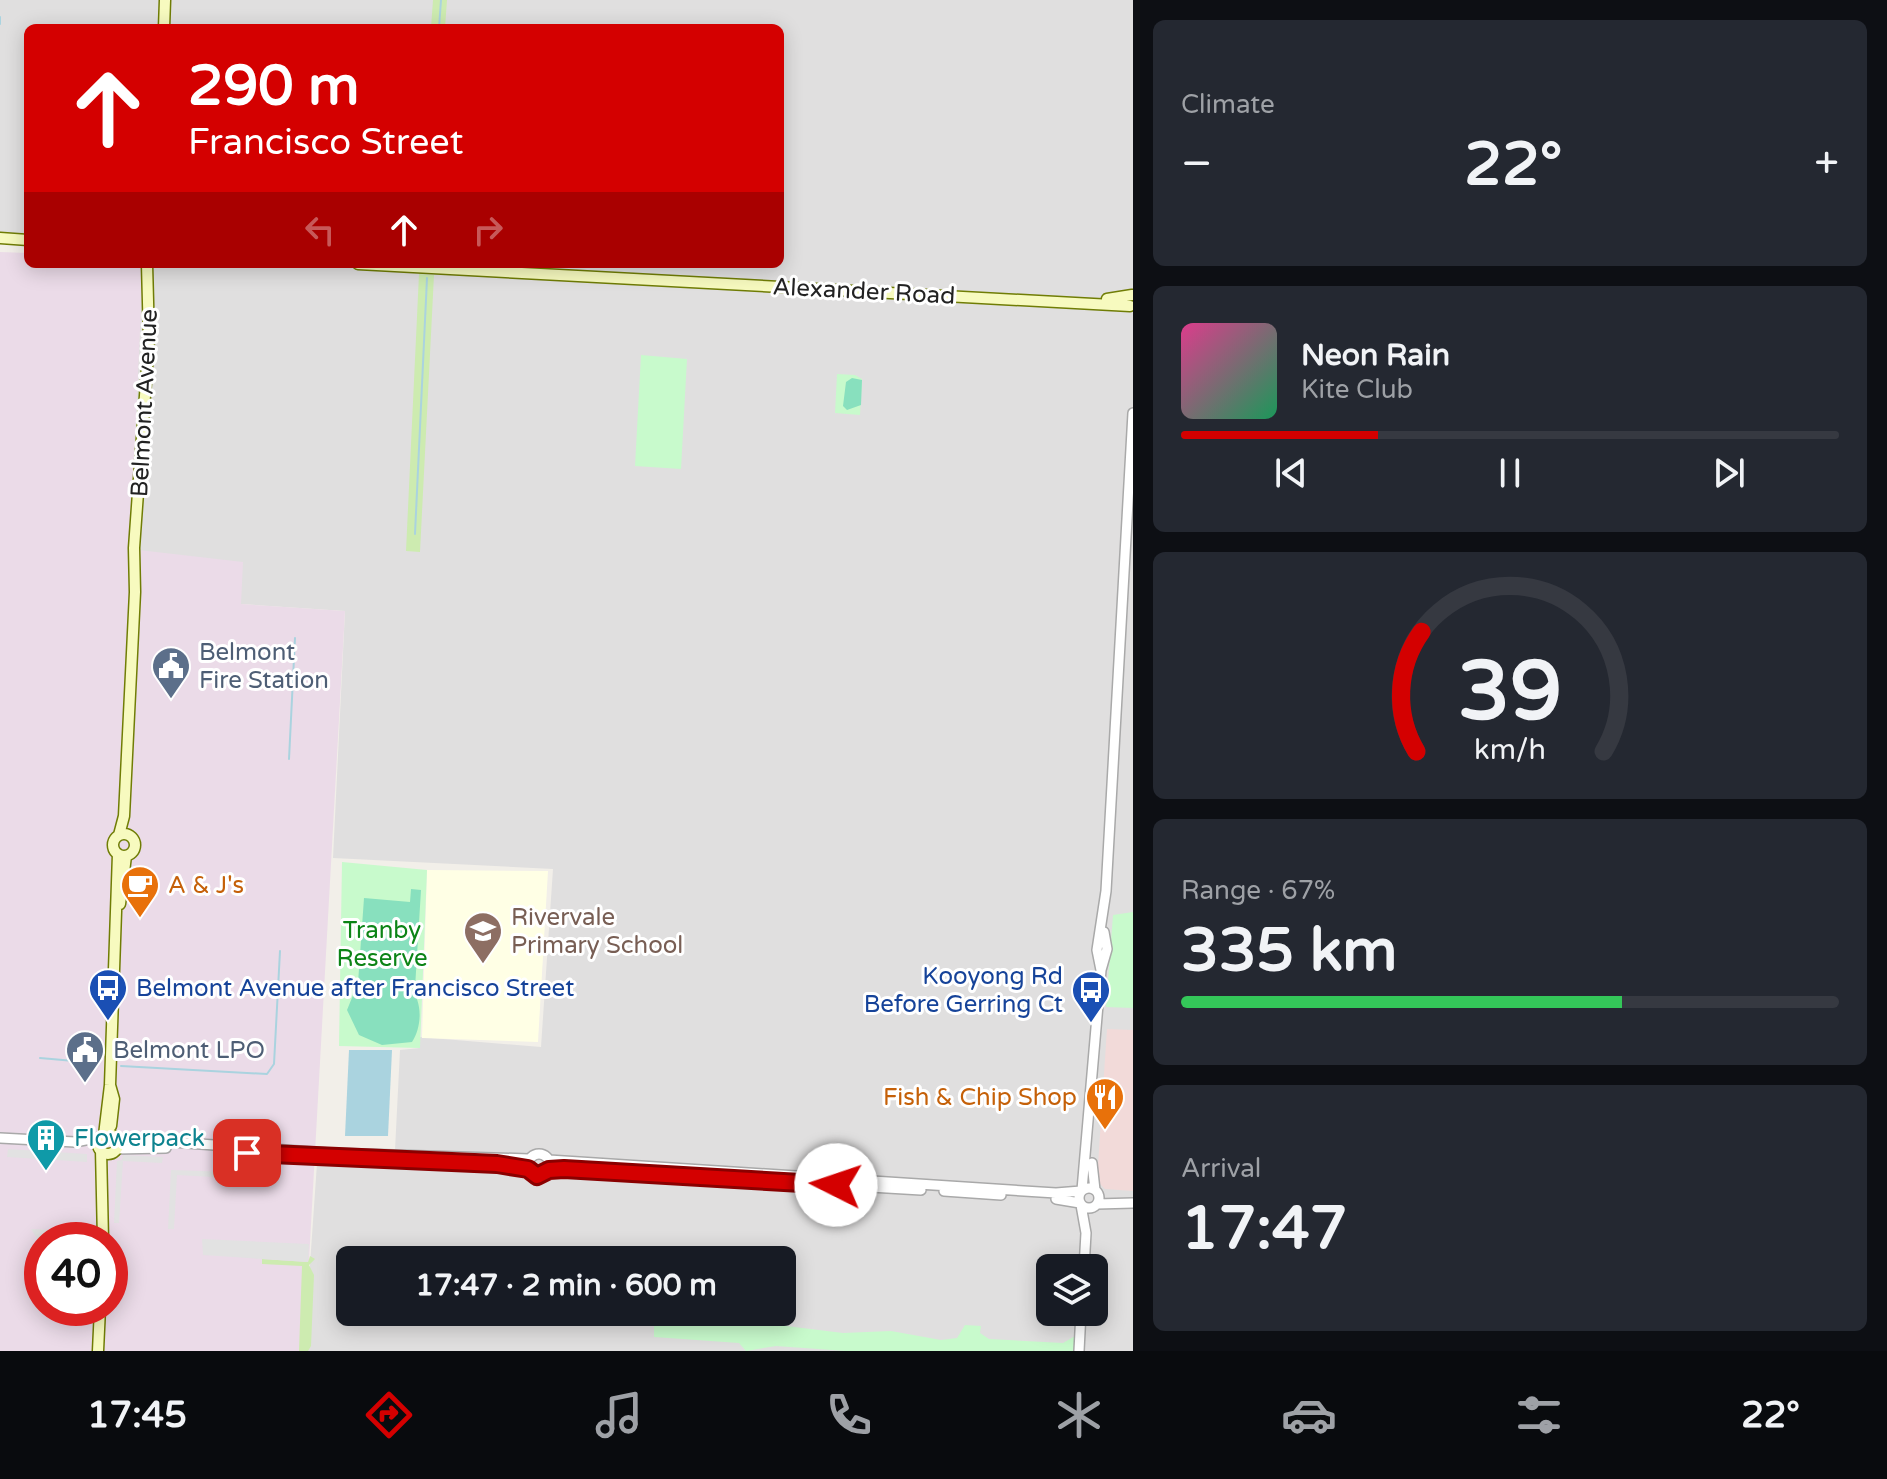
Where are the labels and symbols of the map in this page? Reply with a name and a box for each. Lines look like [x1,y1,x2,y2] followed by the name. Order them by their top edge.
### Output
[772,272,956,311] street label: Alexander Road
[125,308,164,498] street label: Belmont Avenue
[199,638,329,695] place label: Belmont Fire Station
[150,645,192,700] public building icon: Belmont Fire Station
[119,864,161,919] cafe icon: A & J's
[168,871,244,900] place label: A & J's
[511,903,683,960] place label: Rivervale Primary School
[462,910,504,965] school or university icon: Rivervale Primary School
[336,916,428,973] park label: Tranby Reserve
[864,962,1063,1019] place label: Kooyong Rd Before Gerring Ct
[87,967,129,1022] bus stop icon: Belmont Avenue after Francisco Street
[1070,969,1112,1024] bus stop icon: Kooyong Rd Before Gerring Ct
[136,974,574,1003] place label: Belmont Avenue after Francisco Street
[64,1029,106,1084] public building icon: Belmont LPO
[113,1036,265,1065] place label: Belmont LPO
[1084,1076,1126,1131] restaurant icon: Fish & Chip Shop
[883,1083,1077,1112] place label: Fish & Chip Shop
[25,1117,67,1172] building icon: Flowerpack
[213,1119,281,1187] pin
[74,1124,205,1153] place label: Flowerpack
[794,1143,878,1227] position arrow
[24,1222,128,1326] speed limit sign: 40

